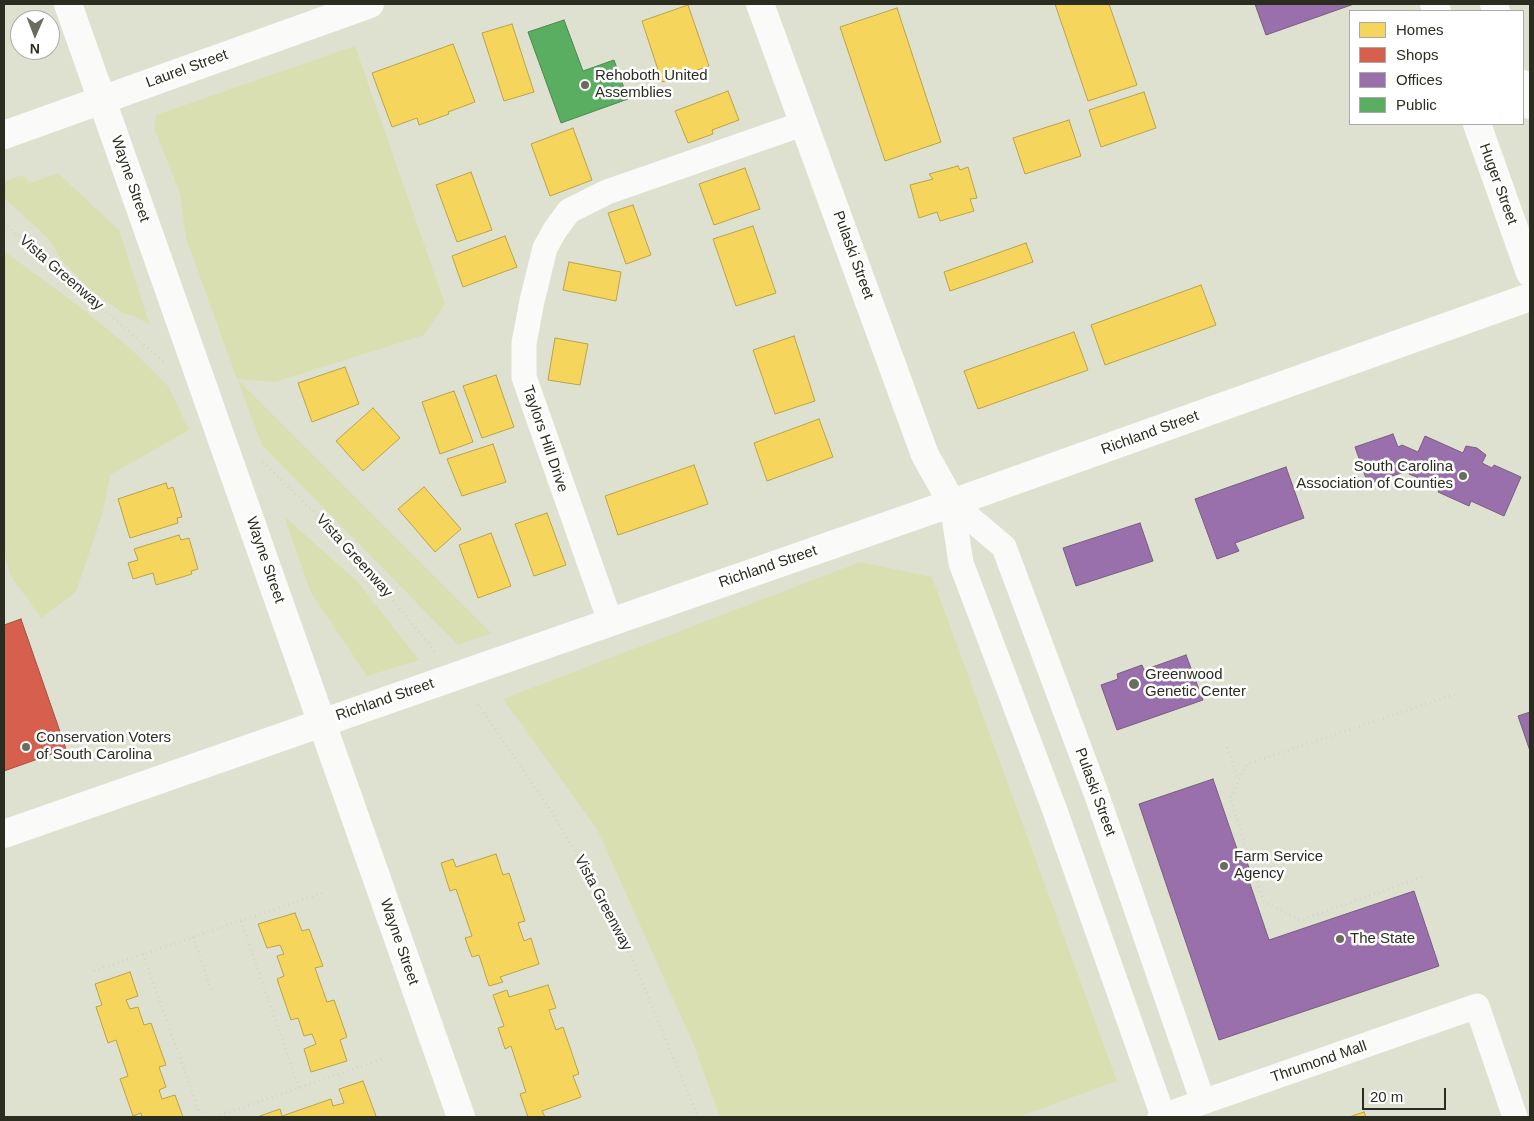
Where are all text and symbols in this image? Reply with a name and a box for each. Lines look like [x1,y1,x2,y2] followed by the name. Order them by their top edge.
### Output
[10,10,60,60] north arrow
[1349,10,1524,125] legend
[1396,21,1444,38] text: Homes
[30,41,40,57] text: N
[144,46,230,92] street label: Laurel Street
[1396,46,1439,63] text: Shops
[595,67,708,102] place label: Rehoboth United Assemblies
[1396,71,1442,88] text: Offices
[579,79,591,91] marker: Rehoboth United Assemblies
[1396,96,1437,113] text: Public
[107,133,153,225] street label: Wayne Street
[1475,141,1521,227] street label: Huger Street
[829,208,877,302] street label: Pulaski Street
[15,232,107,314] street label: Vista Greenway
[518,383,572,495] street label: Taylors Hill Drive
[1099,407,1201,459] street label: Richland Street
[1296,458,1453,493] place label: South Carolina Association of Counties
[1457,470,1469,482] marker: South Carolina Association of Counties
[312,511,396,601] street label: Vista Greenway
[242,514,288,606] street label: Wayne Street
[717,542,819,592] street label: Richland Street
[1145,666,1246,701] place label: Greenwood Genetic Center
[334,675,436,725] street label: Richland Street
[1127,677,1141,691] marker: Greenwood Genetic Center
[36,729,171,764] place label: Conservation Voters of South Carolina
[20,741,32,753] marker: Conservation Voters of South Carolina
[1071,745,1119,839] street label: Pulaski Street
[1234,848,1323,883] place label: Farm Service Agency
[570,852,636,954] street label: Vista Greenway
[1218,860,1230,872] marker: Farm Service Agency
[376,896,422,988] street label: Wayne Street
[1350,930,1415,948] place label: The State
[1334,933,1346,945] marker: The State
[1269,1037,1369,1087] street label: Thrumond Mall
[1364,1078,1448,1110] scale bar
[1370,1088,1403,1105] text: 20 m

